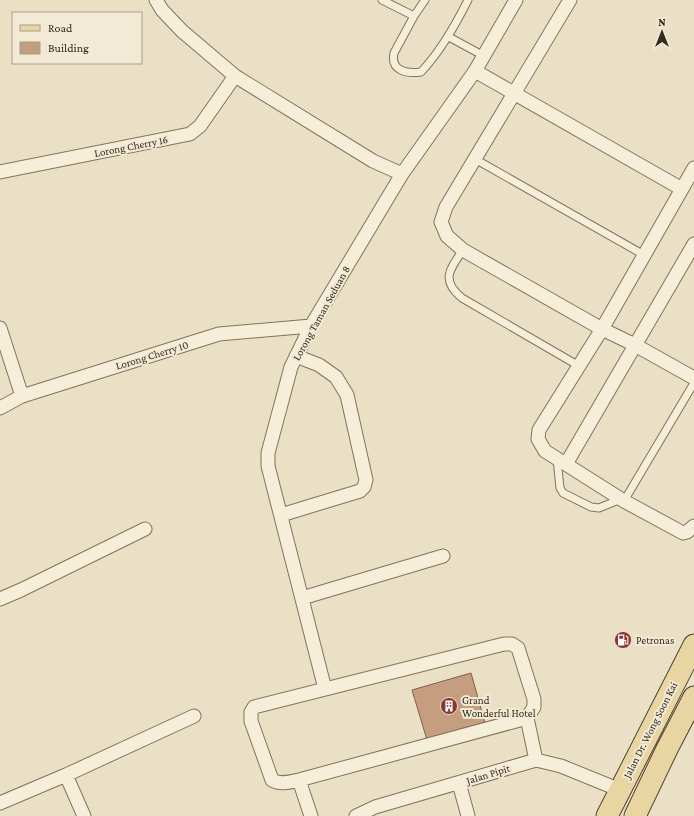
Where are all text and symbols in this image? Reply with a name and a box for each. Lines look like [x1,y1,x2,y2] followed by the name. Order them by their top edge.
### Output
[12,12,142,64] legend
[642,12,682,52] north arrow
[658,16,666,28] text: N
[48,21,73,35] text: Road
[48,41,89,55] text: Building
[93,133,169,160] street label: Lorong Cherry 16
[290,263,353,363] street label: Lorong Taman Seduan 8
[114,338,190,373] street label: Lorong Cherry 10
[613,630,633,650] fuel station icon: Petronas
[636,634,674,646] place label: Petronas
[620,680,680,782] street label: Jalan Dr. Wong Soon Kai
[462,694,536,719] place label: Grand Wonderful Hotel
[439,696,459,716] building icon: Grand Wonderful Hotel
[464,762,512,788] street label: Jalan Pipit

